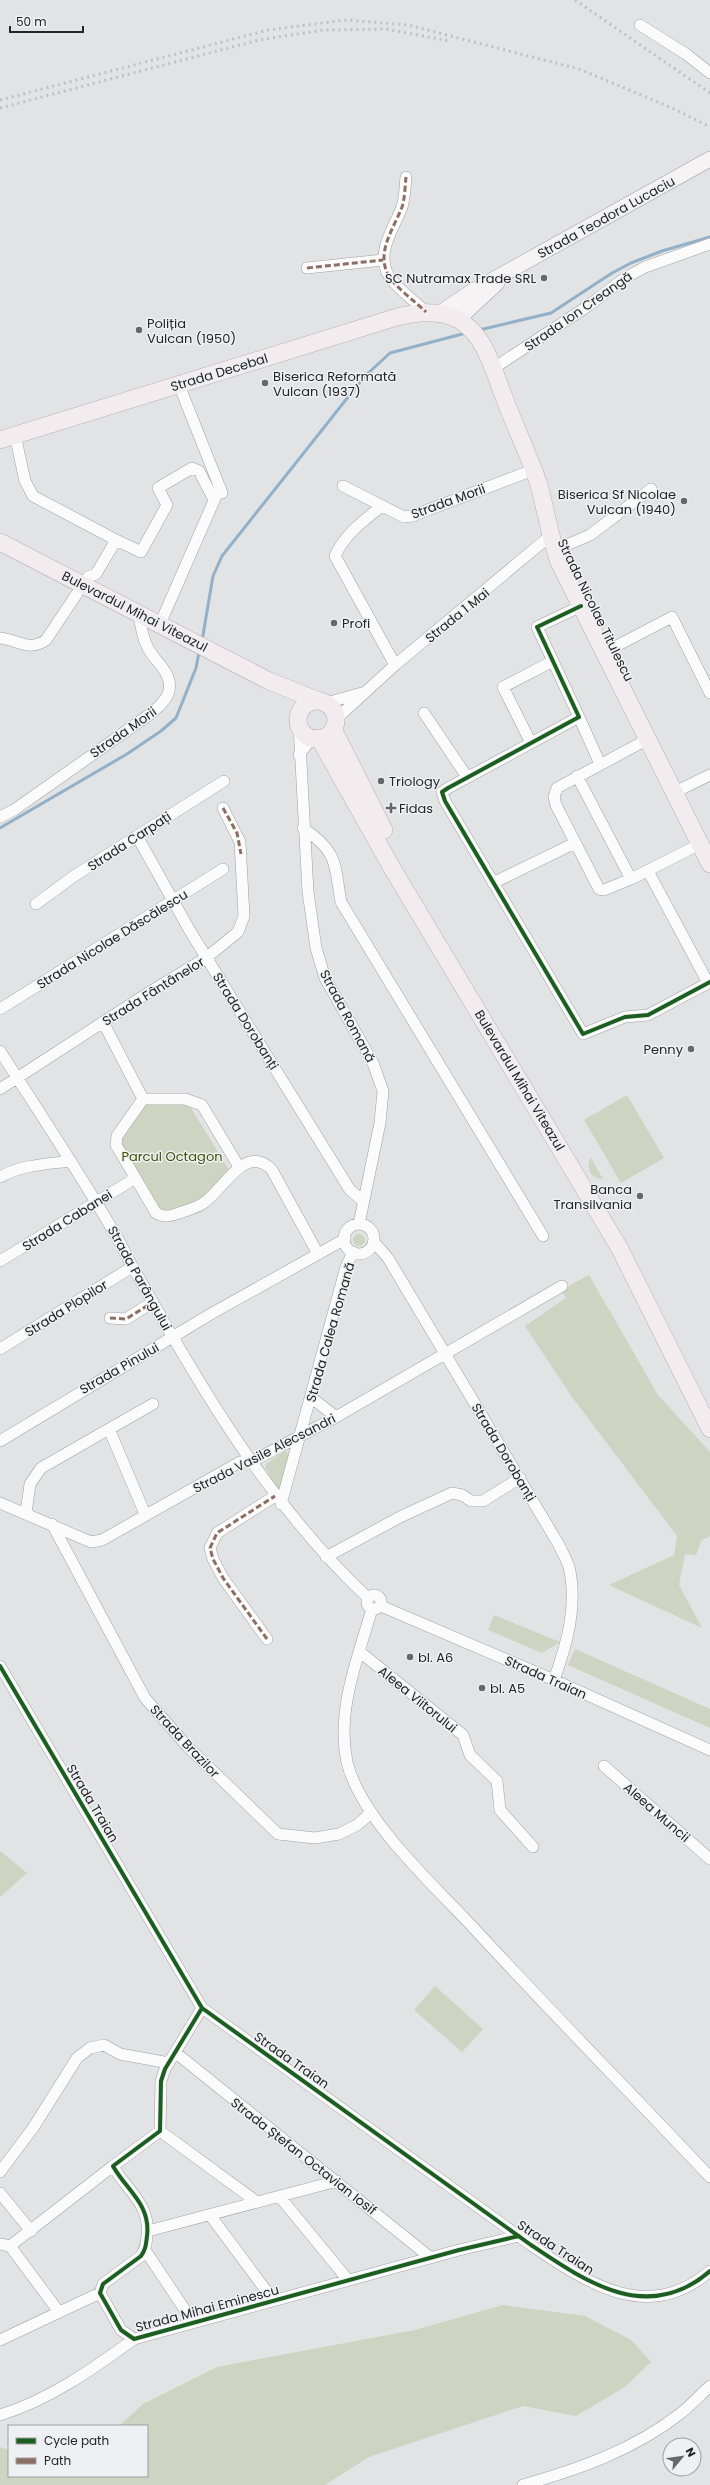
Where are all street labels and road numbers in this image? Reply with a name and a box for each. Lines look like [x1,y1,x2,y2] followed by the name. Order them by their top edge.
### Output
[534,172,679,263] street label: Strada Teodora Lucaciu
[520,267,636,356] street label: Strada Ion Creangă
[168,349,270,396] street label: Strada Decebal
[408,479,488,524] street label: Strada Morii
[553,536,638,685] street label: Strada Nicolae Titulescu
[59,566,211,657] street label: Bulevardul Mihai Viteazul
[421,584,494,647] street label: Strada 1 Mai
[86,702,161,763] street label: Strada Morii
[84,807,175,876] street label: Strada Carpați
[33,885,191,994] street label: Strada Nicolae Dăscălescu
[99,952,208,1030] street label: Strada Fântânelor
[315,966,380,1066] street label: Strada Romană
[208,969,283,1074] street label: Strada Dorobanți
[470,1006,569,1154] street label: Bulevardul Mihai Viteazul
[19,1185,116,1256] street label: Strada Cabanei
[103,1222,176,1334] street label: Strada Parângului
[301,1260,360,1404] street label: Strada Calea Romană
[21,1275,111,1342] street label: Strada Plopilor
[76,1338,163,1399] street label: Strada Pinului
[467,1400,540,1505] street label: Strada Dorobanți
[190,1409,339,1498] street label: Strada Vasile Alecsandri
[502,1651,590,1704] street label: Strada Traian
[374,1662,461,1737] street label: Aleea Viitorului
[146,1700,224,1782] street label: Strada Brazilor
[62,1761,123,1846] street label: Strada Traian
[619,1778,694,1847] street label: Aleea Muncii
[250,2027,333,2093] street label: Strada Traian
[227,2093,381,2220] street label: Strada Ștefan Octavian Iosif
[514,2215,598,2279] street label: Strada Traian
[133,2280,281,2337] street label: Strada Mihai Eminescu

